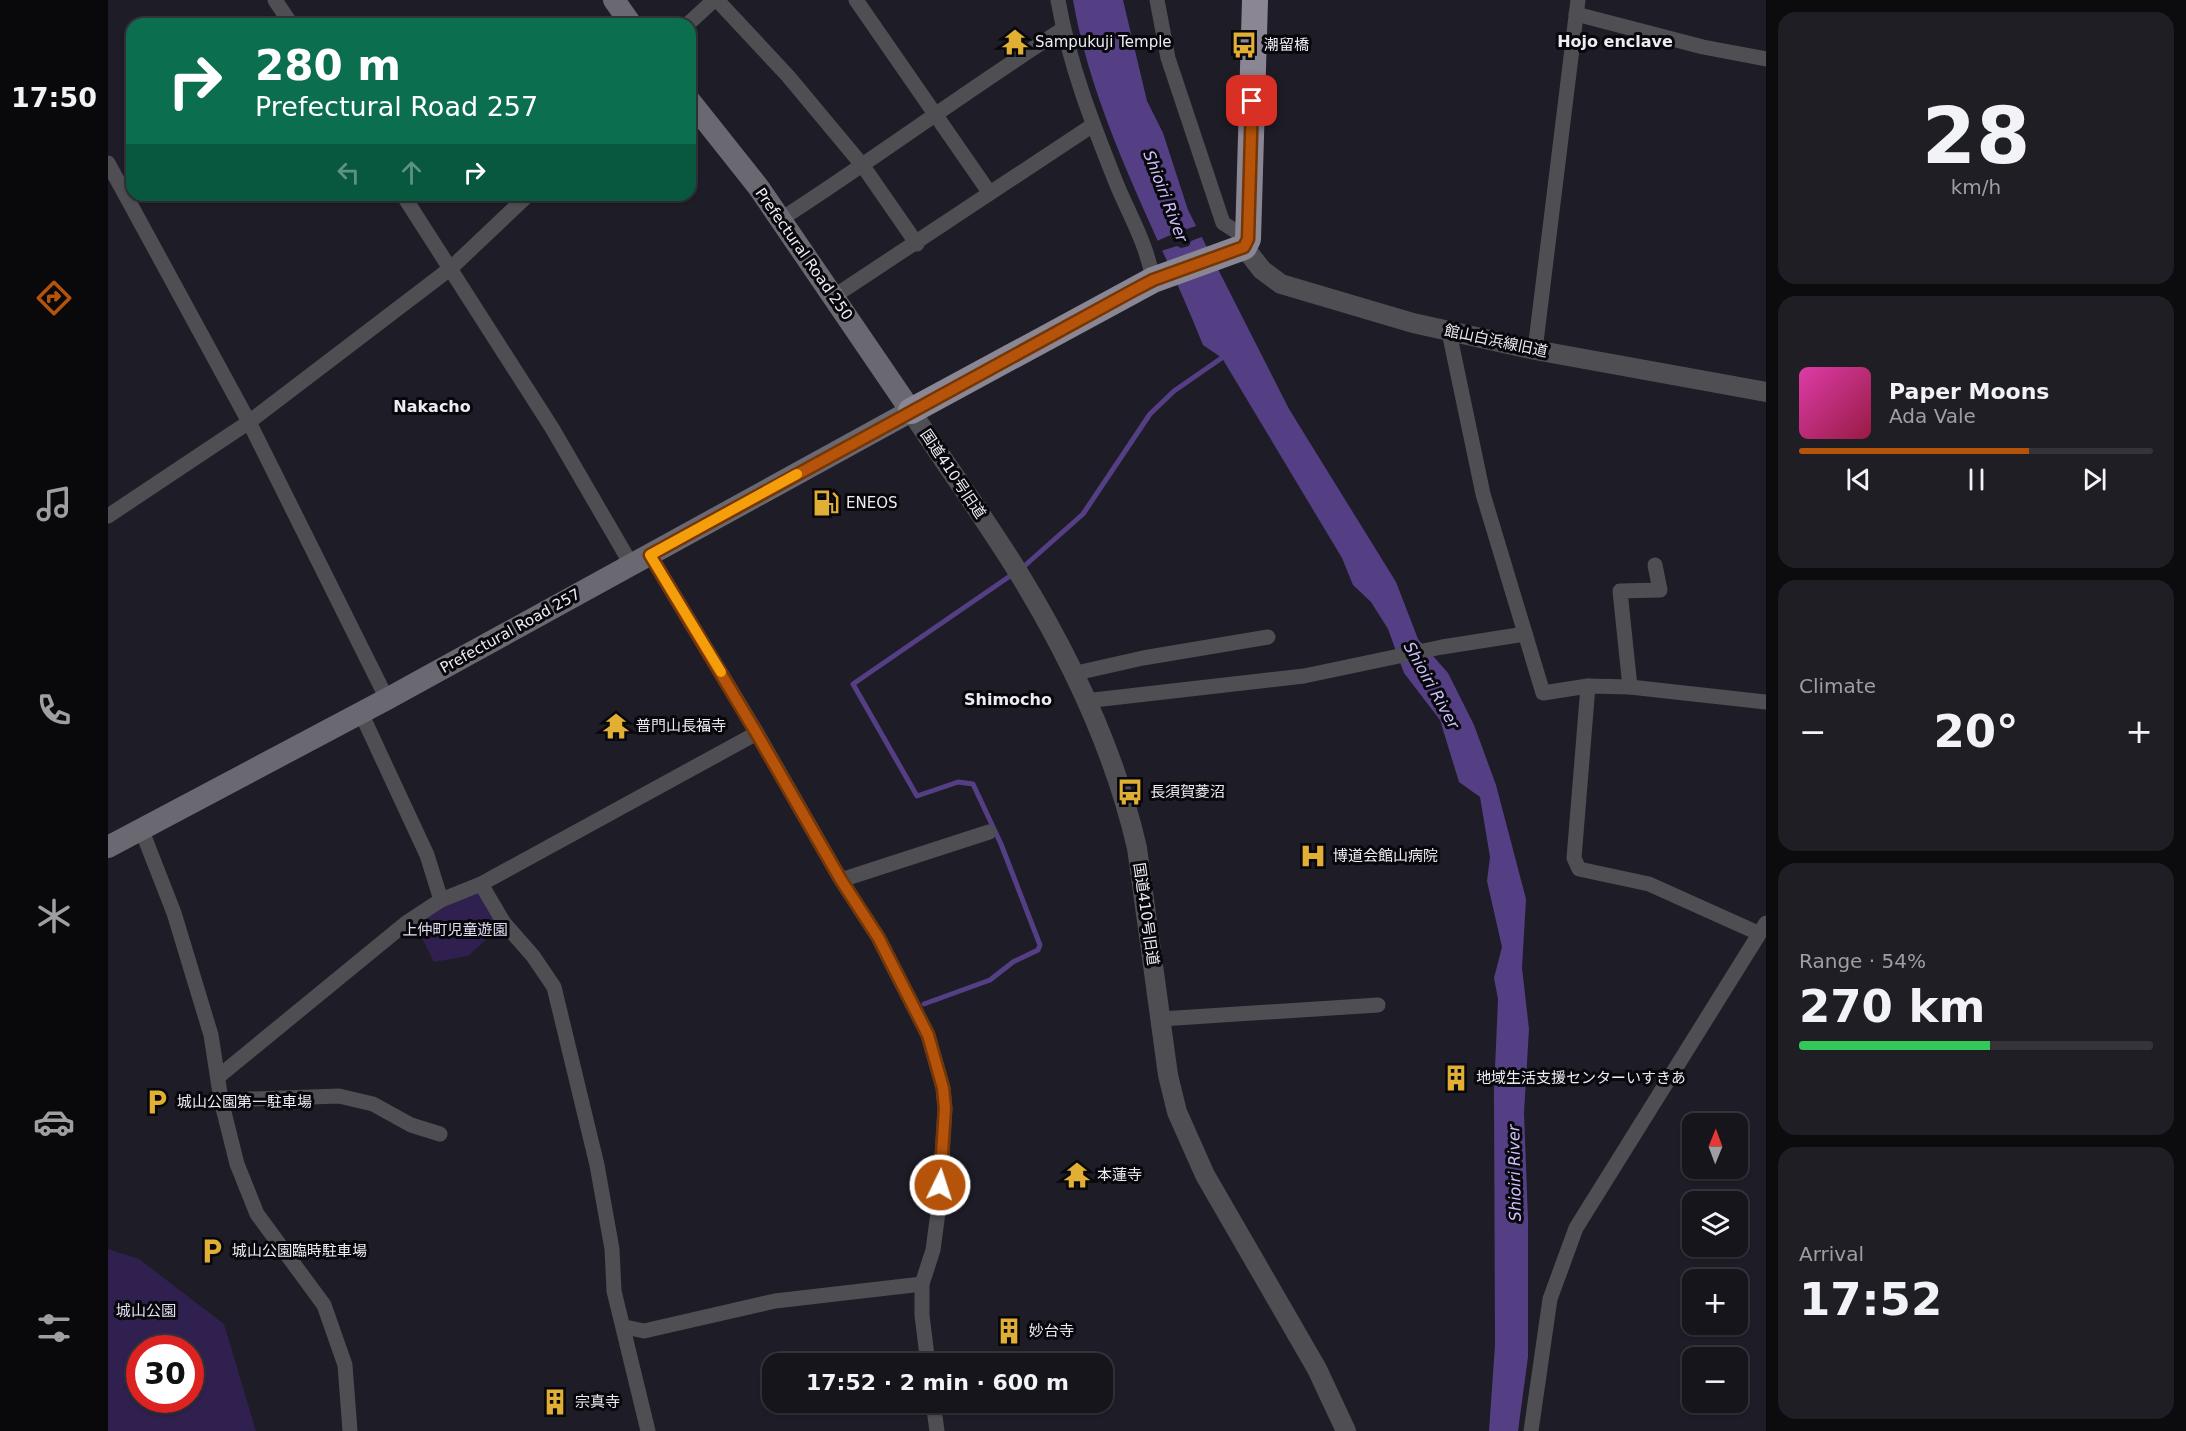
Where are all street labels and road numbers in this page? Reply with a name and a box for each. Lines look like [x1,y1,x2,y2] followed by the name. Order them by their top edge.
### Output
[752,184,856,324] street label: Prefectural Road 250
[1443,321,1549,361] street label: 館山白浜線旧道
[917,426,989,522] street label: 国道410号旧道
[437,585,583,677] street label: Prefectural Road 257
[1130,861,1162,967] street label: 国道410号旧道

